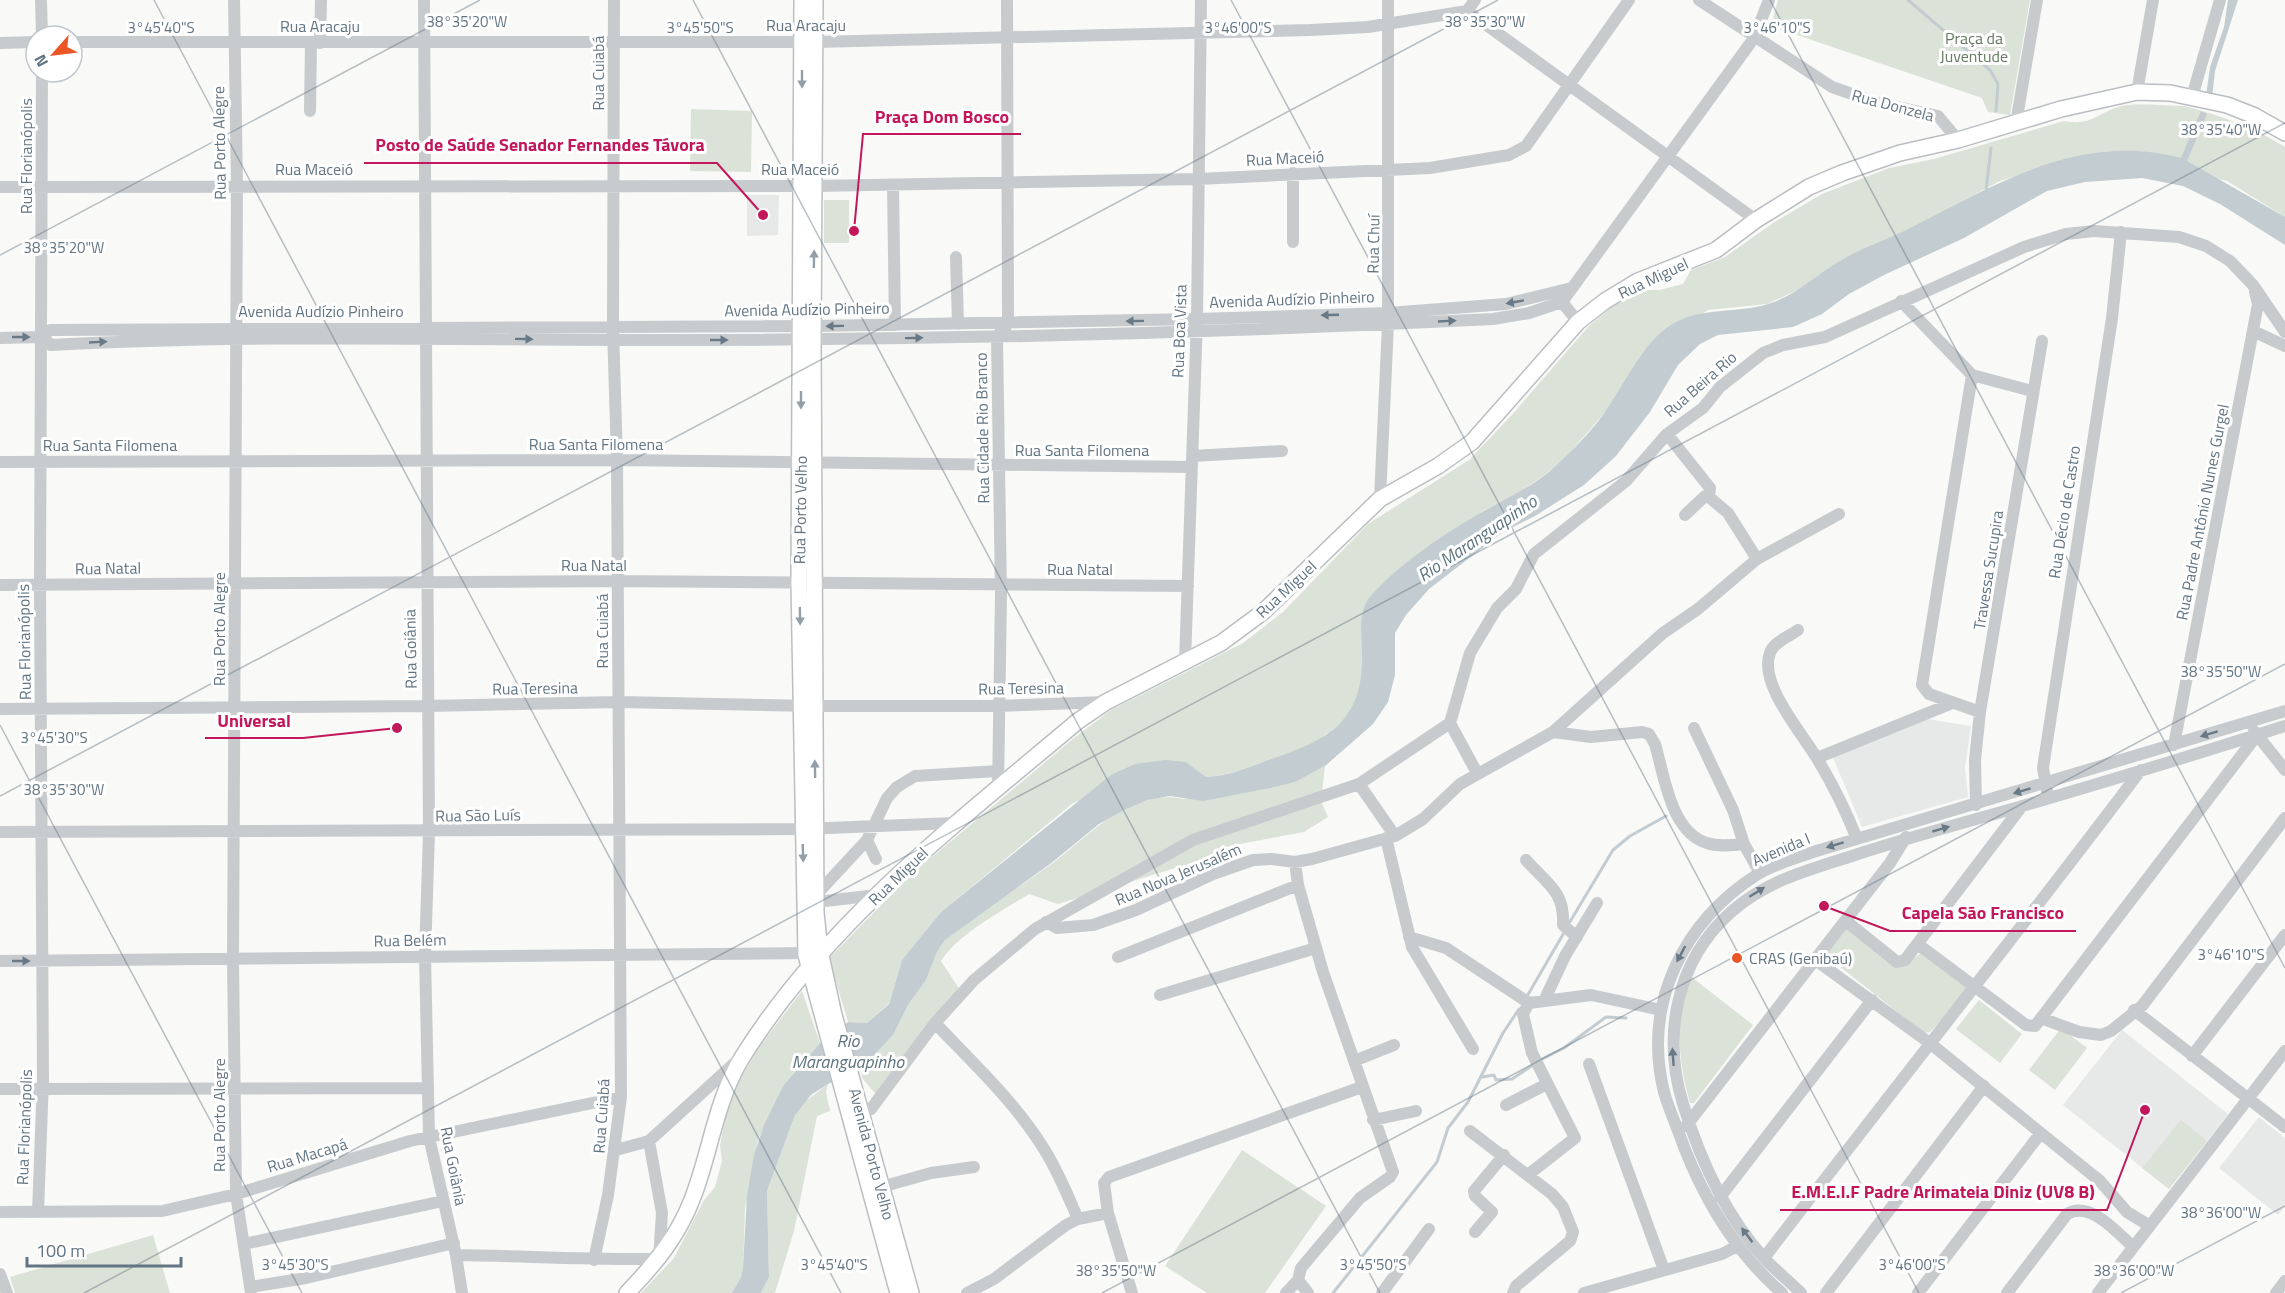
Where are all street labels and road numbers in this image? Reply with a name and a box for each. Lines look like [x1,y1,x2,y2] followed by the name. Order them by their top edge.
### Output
[766,13,846,37] street label: Rua Aracaju
[280,14,360,38] street label: Rua Aracaju
[586,36,610,110] street label: Rua Cuiabá
[1849,83,1937,127] street label: Rua Donzela
[206,86,232,200] street label: Rua Porto Alegre
[14,98,38,214] street label: Rua Florianópolis
[1245,144,1325,172] street label: Rua Maceió
[275,157,353,181] street label: Rua Maceió
[761,157,839,181] street label: Rua Maceió
[1360,213,1386,274] street label: Rua Chuí
[1614,251,1692,305] street label: Rua Miguel
[1165,284,1193,378] street label: Rua Boa Vista
[1209,284,1375,314] street label: Avenida Audízio Pinheiro
[724,296,890,322] street label: Avenida Audízio Pinheiro
[238,299,404,323] street label: Avenida Audízio Pinheiro
[1658,345,1742,423] street label: Rua Beira Rio
[969,352,995,504] street label: Rua Cidade Rio Branco
[2169,402,2235,622] street label: Rua Padre Antônio Nunes Gurgel
[529,432,663,456] street label: Rua Santa Filomena
[43,433,177,457] street label: Rua Santa Filomena
[1015,438,1149,462] street label: Rua Santa Filomena
[2042,444,2086,580] street label: Rua Décio de Castro
[787,456,813,564] street label: Rua Porto Velho
[1967,509,2009,631] street label: Travessa Sucupira
[561,553,627,577] street label: Rua Natal
[75,555,141,581] street label: Rua Natal
[1250,555,1322,623] street label: Rua Miguel
[1047,557,1113,581] street label: Rua Natal
[207,572,231,686] street label: Rua Porto Alegre
[11,584,37,700] street label: Rua Florianópolis
[590,594,614,668] street label: Rua Cuiabá
[397,609,423,689] street label: Rua Goiânia
[492,675,578,701] street label: Rua Teresina
[978,675,1064,701] street label: Rua Teresina
[435,802,521,828] street label: Rua São Luís
[1748,826,1814,872] street label: Avenida I
[1111,837,1245,911] street label: Rua Nova Jerusalém
[863,841,933,911] street label: Rua Miguel
[373,927,447,953] street label: Rua Belém
[207,1058,231,1172] street label: Rua Porto Alegre
[10,1069,38,1185] street label: Rua Florianópolis
[586,1078,616,1154] street label: Rua Cuiabá
[843,1085,901,1223] street label: Avenida Porto Velho
[435,1125,473,1207] street label: Rua Goiânia
[264,1131,350,1179] street label: Rua Macapá

